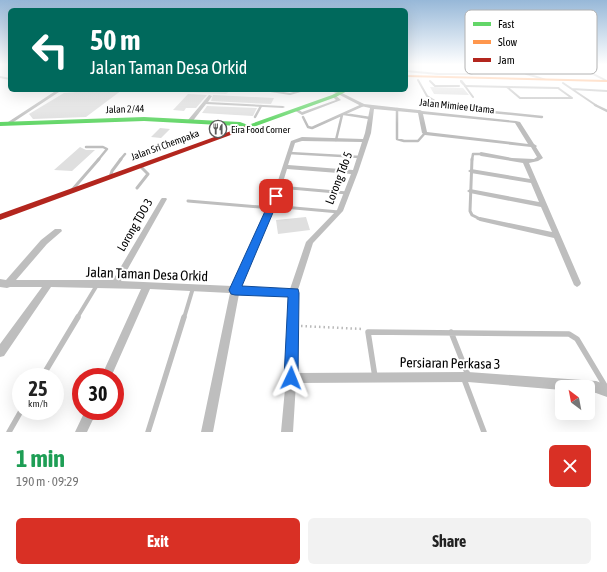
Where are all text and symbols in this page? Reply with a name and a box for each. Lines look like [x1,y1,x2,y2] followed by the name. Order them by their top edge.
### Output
[465,10,597,74] legend
[498,18,514,30] text: Fast
[24,24,76,76] icon: left
[90,24,140,56] text: 50 m
[498,36,517,48] text: Slow
[498,54,515,66] text: Jam
[90,57,247,78] text: Jalan Taman Desa Orkid
[419,97,495,115] street label: Jalan Mimiee Utama
[105,103,145,115] street label: Jalan 2/44
[208,119,228,139] restaurant icon: Eira Food Corner
[231,124,291,135] place label: Eira Food Corner
[129,127,201,162] street label: Jalan Sri Chempaka
[323,150,355,206] street label: Lorong Tdo 5
[259,179,293,213] pin
[265,185,287,207] icon: arrive
[114,196,156,254] street label: Lorong TDO 3
[86,264,208,284] street label: Jalan Taman Desa Orkid
[399,354,501,372] street label: Persiaran Perkasa 3
[270,357,312,399] position arrow
[72,368,124,420] speed limit sign: 30
[29,377,47,400] text: 25
[555,380,595,420] north arrow
[555,380,595,420] map controls
[28,398,48,409] text: km/h
[16,445,65,472] text: 1 min
[549,445,591,487] button: close
[16,474,79,489] text: 190 m · 09:29
[16,518,300,564] button: Exit
[308,518,591,564] button: Share

